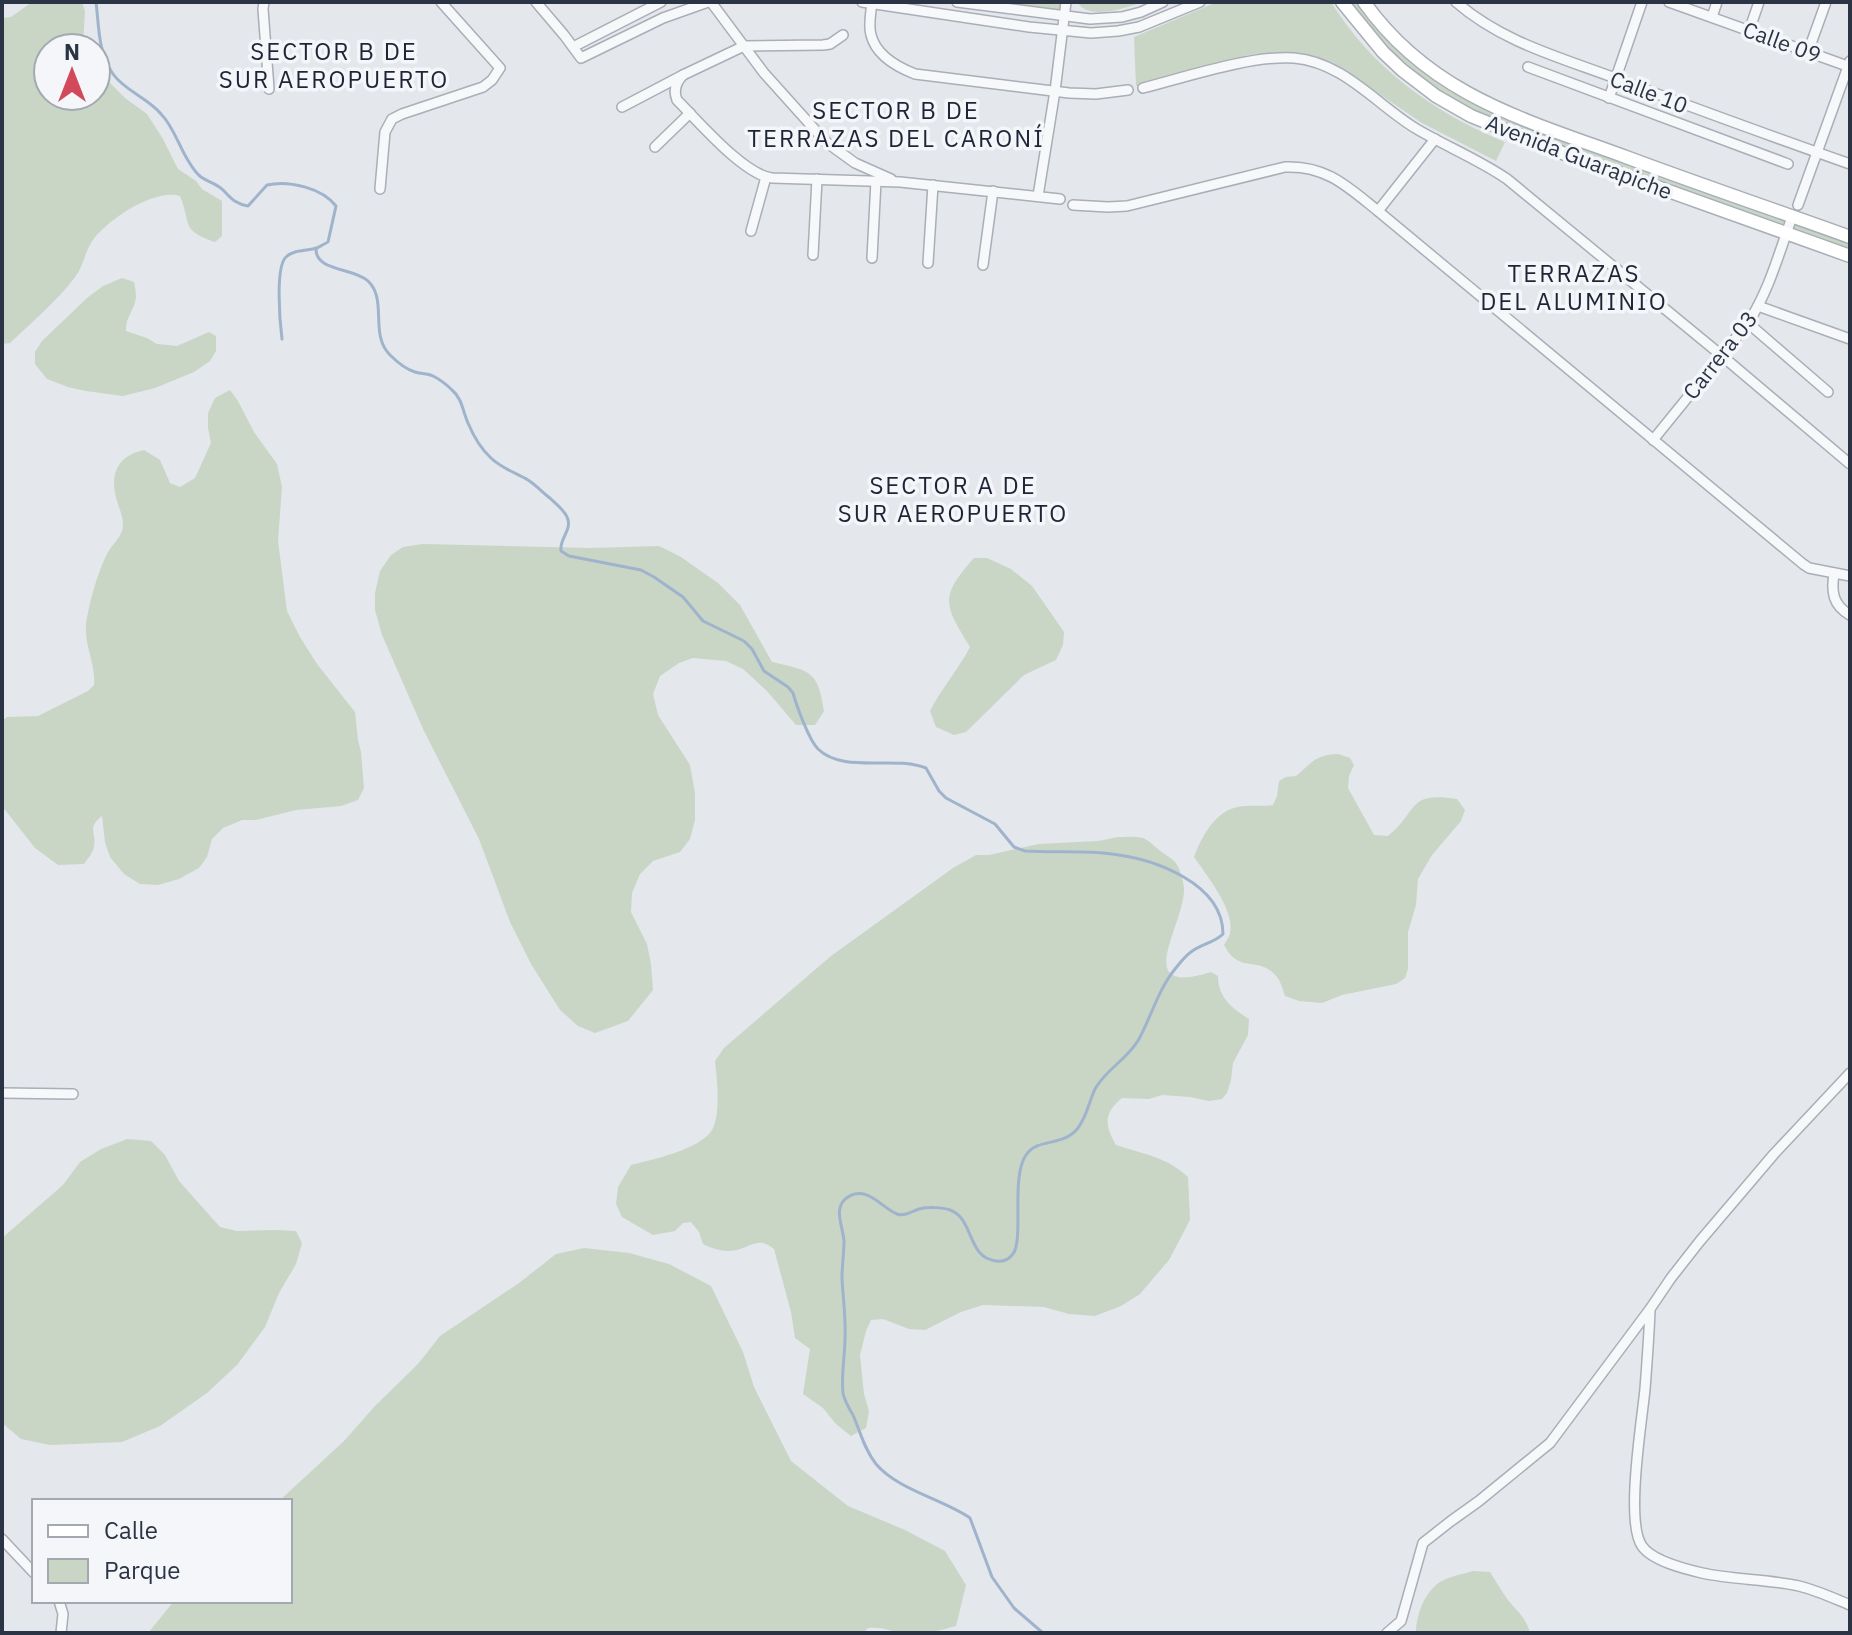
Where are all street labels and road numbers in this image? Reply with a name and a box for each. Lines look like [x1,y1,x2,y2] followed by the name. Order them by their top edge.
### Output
[1739,14,1825,69] street label: Calle 09
[1606,63,1692,120] street label: Calle 10
[1482,108,1676,205] street label: Avenida Guarapiche
[1676,304,1763,405] street label: Carrera 03

